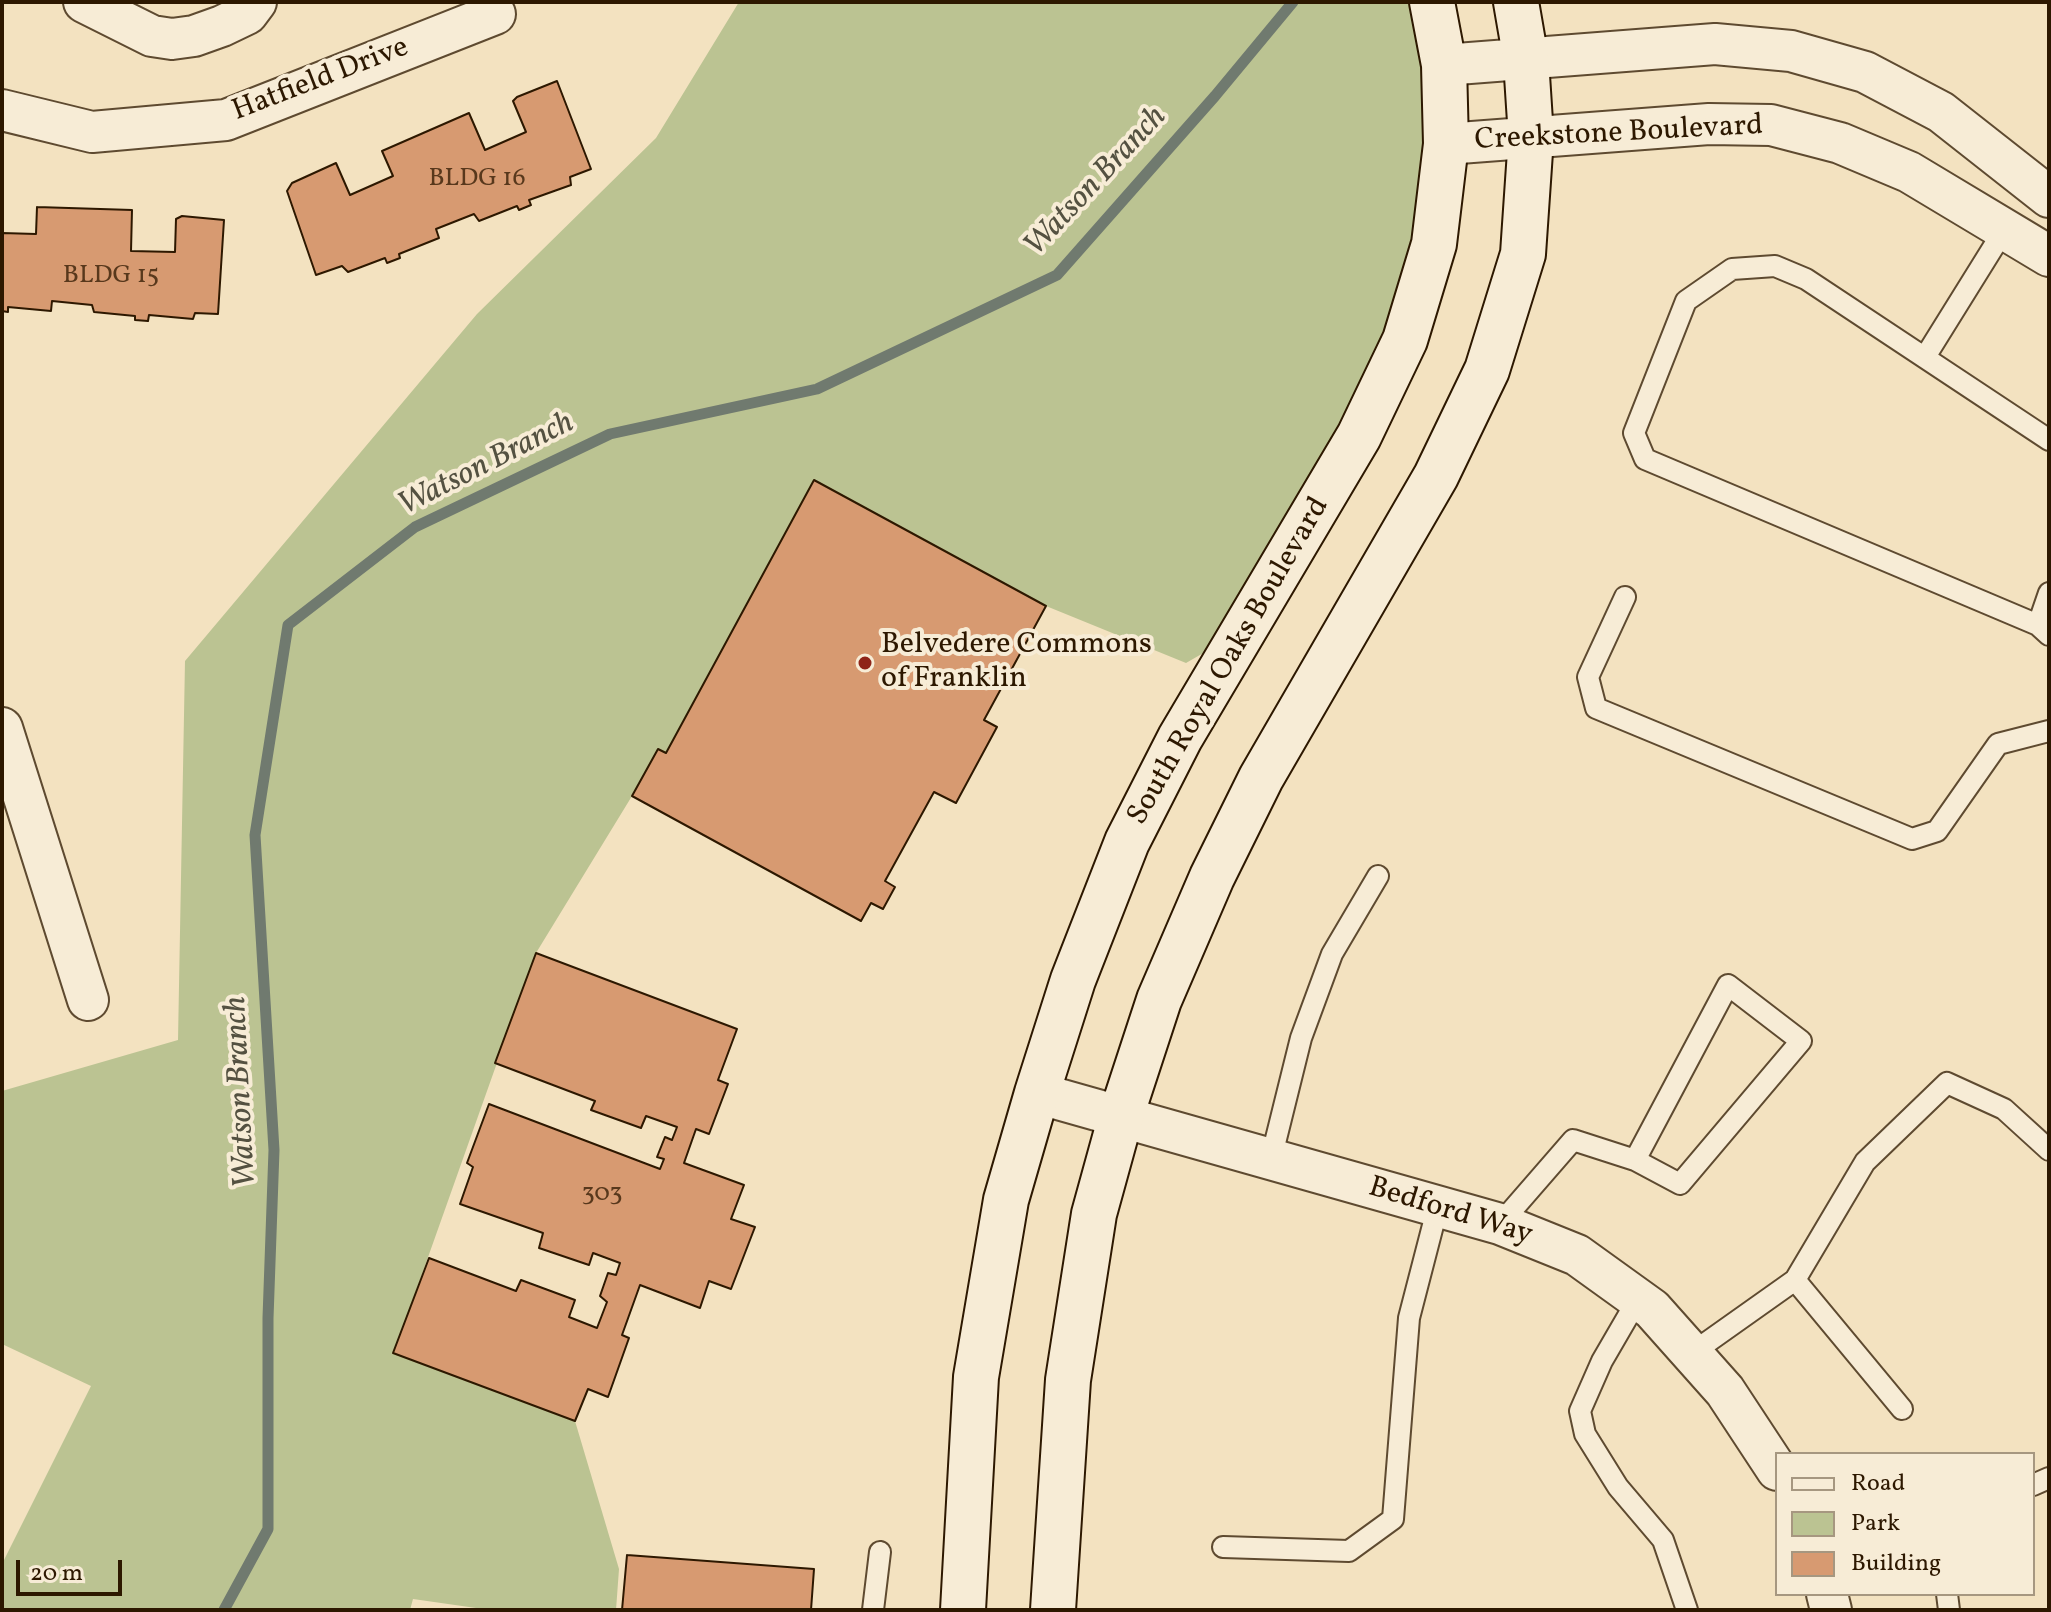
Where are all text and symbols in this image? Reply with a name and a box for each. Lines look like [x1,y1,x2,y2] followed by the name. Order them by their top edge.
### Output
[228,31,414,131] street label: Hatfield Drive
[1018,100,1176,266] water label: Watson Branch
[1474,109,1764,161] street label: Creekstone Boulevard
[428,164,526,196] house number: BLDG 16
[63,261,159,293] house number: BLDG 15
[393,405,581,527] water label: Watson Branch
[1121,492,1339,832] street label: South Royal Oaks Boulevard
[881,628,1152,698] place label: Belvedere Commons of Franklin
[856,654,874,672] marker: Belvedere Commons of Franklin
[219,995,267,1189] water label: Watson Branch
[1364,1171,1536,1255] street label: Bedford Way
[581,1179,623,1211] house number: 303
[1775,1452,2035,1596] legend
[1851,1467,1905,1501] text: Road
[1851,1507,1900,1541] text: Park
[20,1544,126,1594] scale bar
[1851,1547,1941,1581] text: Building
[30,1557,83,1591] text: 20 m

